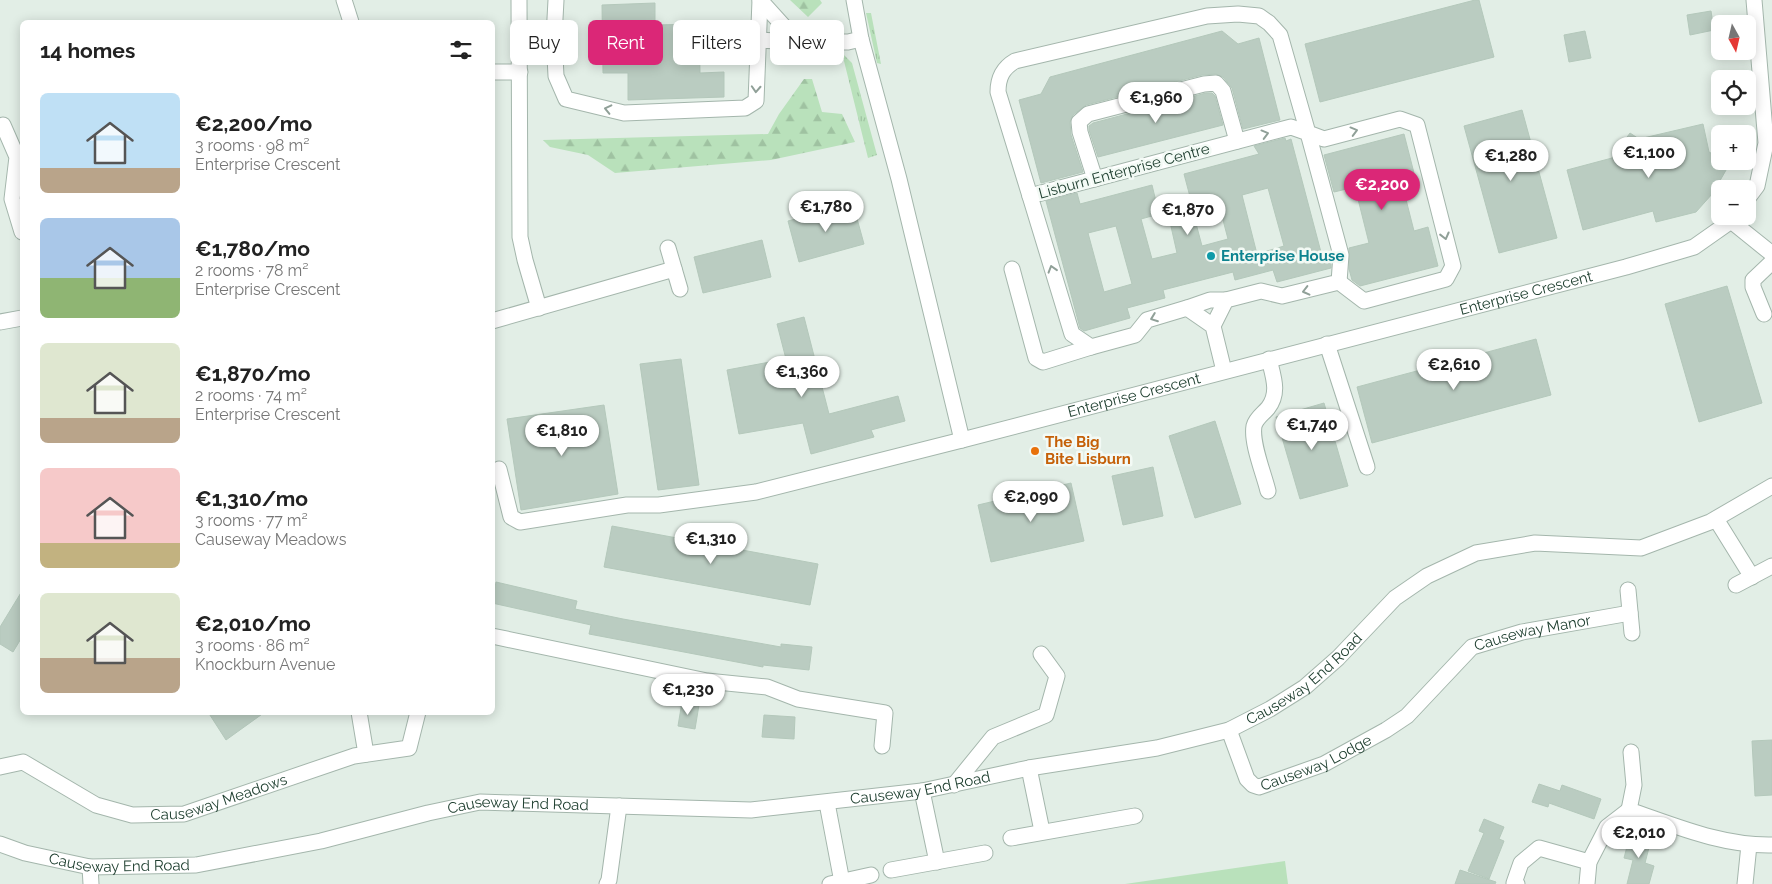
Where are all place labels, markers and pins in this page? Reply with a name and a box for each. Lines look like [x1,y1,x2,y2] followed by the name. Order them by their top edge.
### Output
[1115,82,1197,124] pin: €1,960
[1608,136,1690,179] pin: €1,100
[1470,140,1552,182] pin: €1,280
[1341,168,1423,211] pin: €2,200
[785,190,867,233] pin: €1,780
[1147,194,1229,236] pin: €1,870
[1221,247,1344,265] place label: Enterprise House
[1205,250,1217,262] marker: Enterprise House
[1413,348,1495,391] pin: €2,610
[761,356,843,398] pin: €1,360
[1271,408,1353,451] pin: €1,740
[521,414,603,457] pin: €1,810
[1045,433,1131,468] place label: The Big Bite Lisburn
[1029,445,1041,457] marker: The Big Bite Lisburn
[990,480,1072,523] pin: €2,090
[670,522,752,565] pin: €1,310
[647,674,729,716] pin: €1,230
[1598,816,1680,859] pin: €2,010

